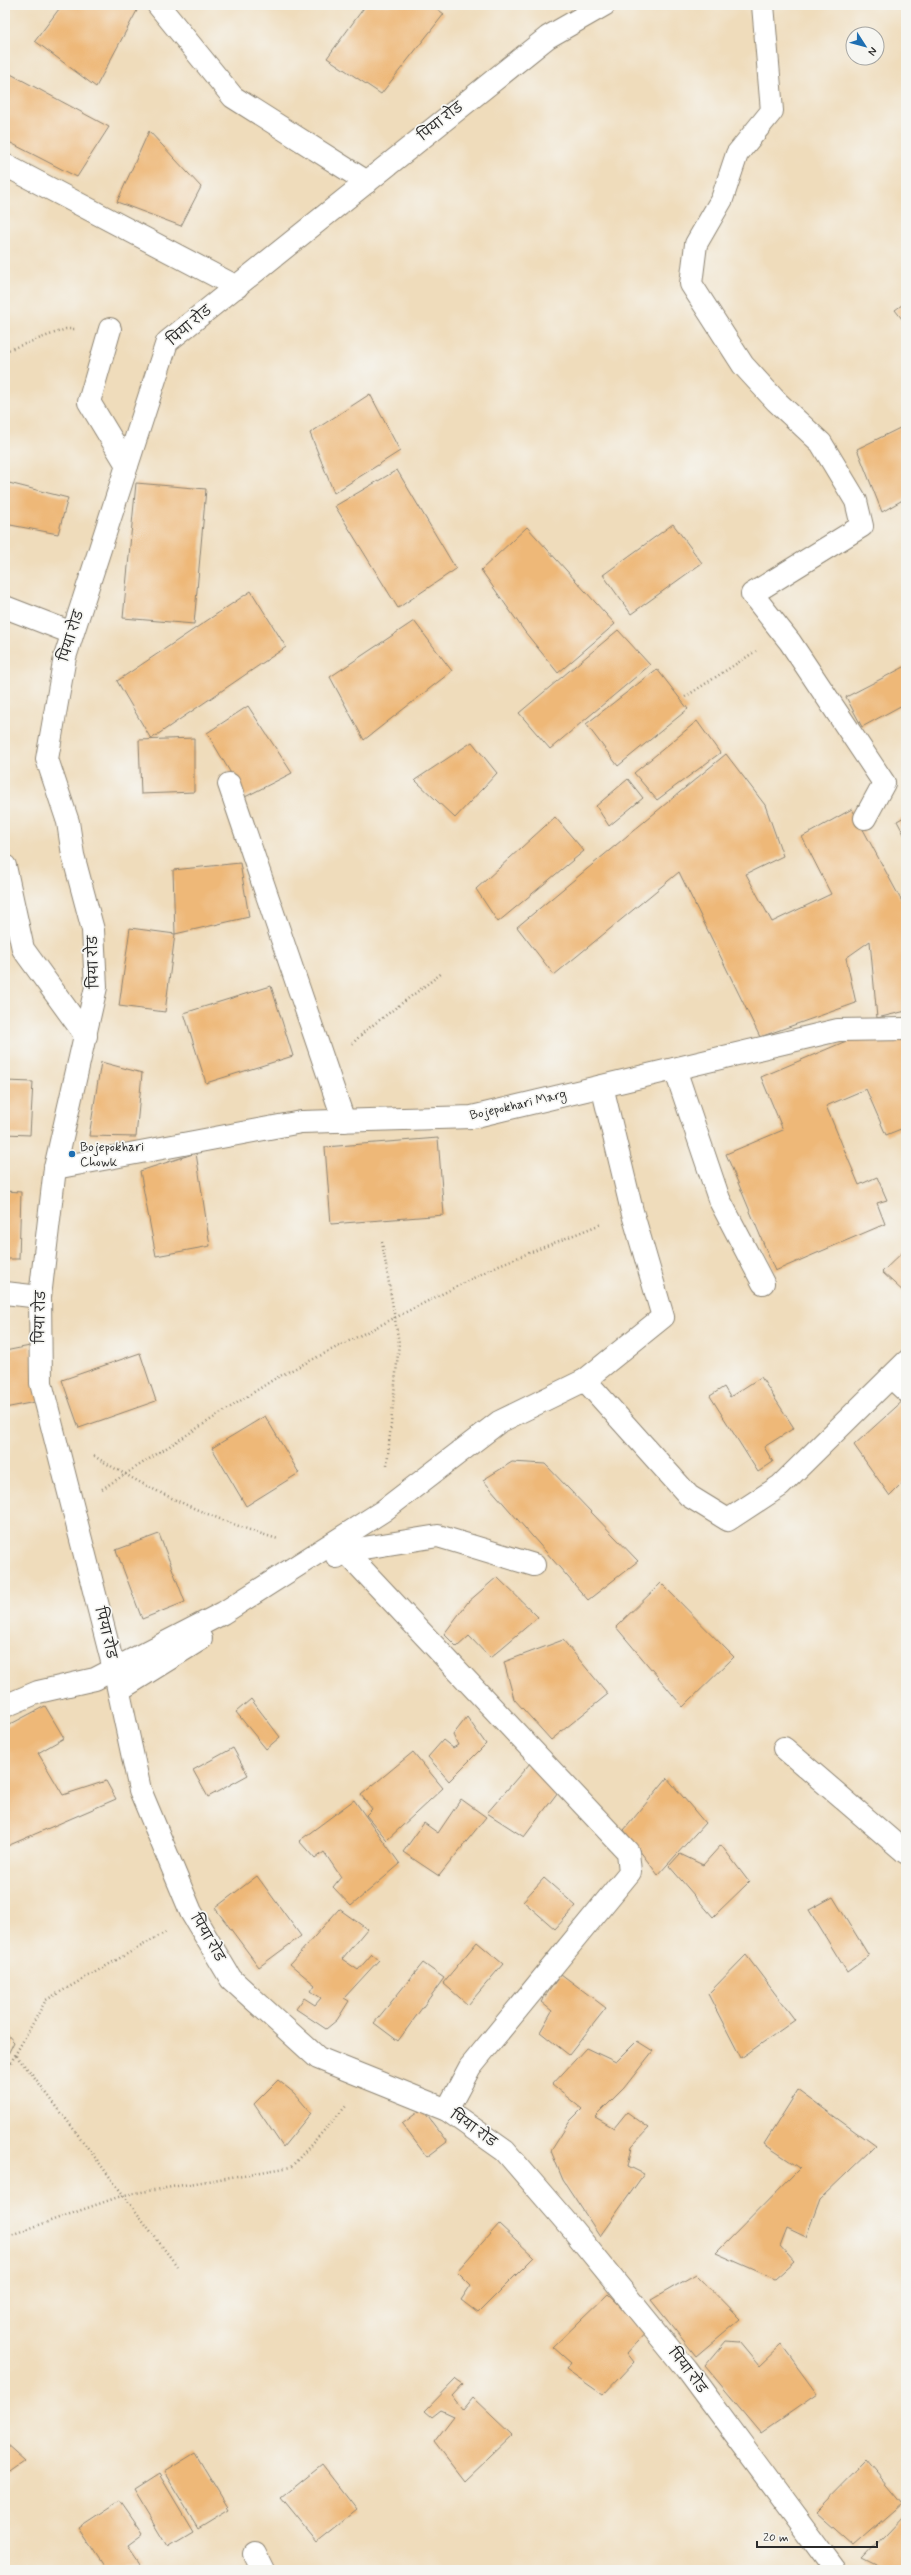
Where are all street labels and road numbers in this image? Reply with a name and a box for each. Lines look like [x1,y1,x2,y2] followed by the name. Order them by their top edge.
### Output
[412,96,468,146] street label: पिया रोड
[162,299,217,350] street label: पिया रोड
[53,606,88,665] street label: पिया रोड
[82,934,103,990] street label: पिया रोड
[468,1086,568,1125] street label: Bojepokhari Marg
[29,1289,50,1345] street label: पिया रोड
[90,1604,123,1662] street label: पिया रोड
[186,1909,231,1966] street label: पिया रोड
[446,2104,502,2152] street label: पिया रोड
[663,2342,713,2398] street label: पिया रोड

